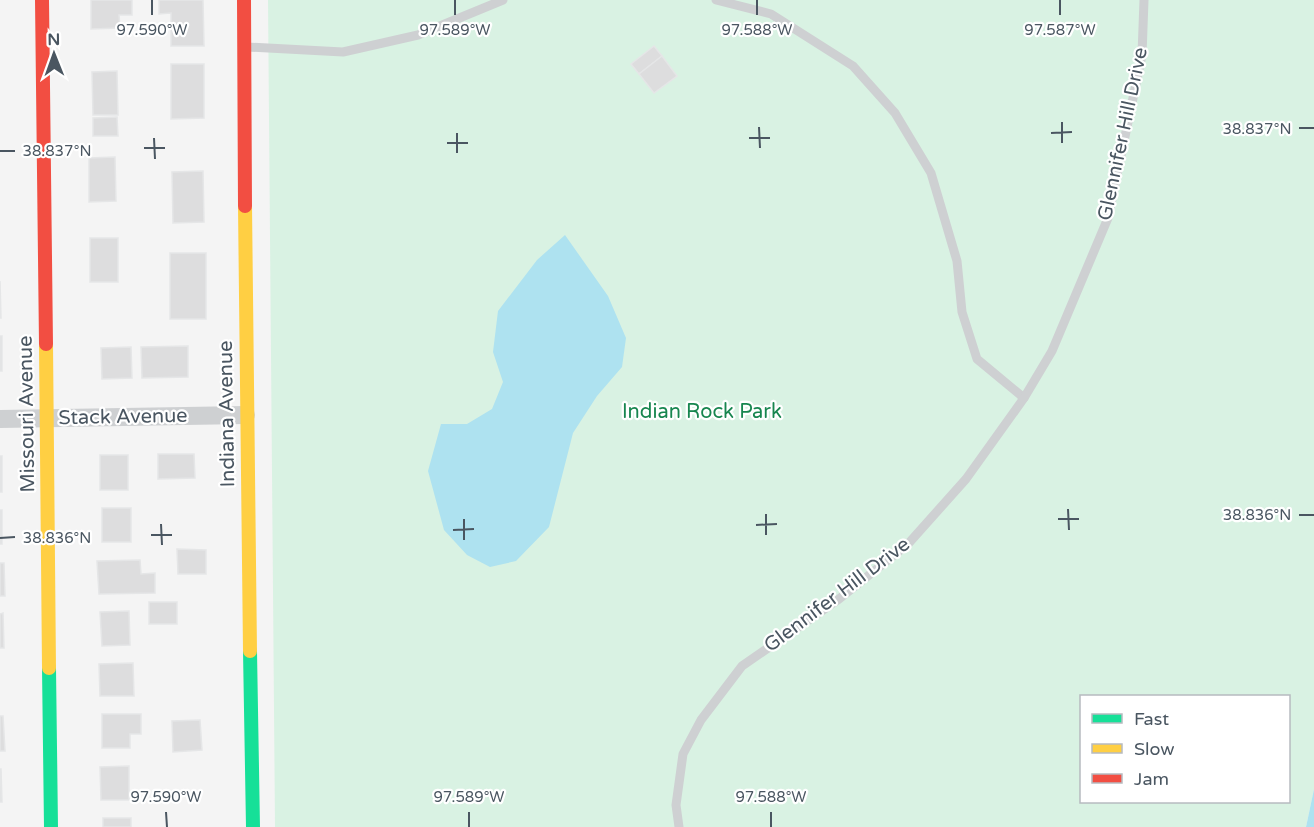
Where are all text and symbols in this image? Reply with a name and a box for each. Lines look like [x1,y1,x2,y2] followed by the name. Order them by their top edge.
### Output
[116,21,188,39] text: 97.590°W
[419,21,491,39] text: 97.589°W
[721,21,793,39] text: 97.588°W
[1024,21,1096,39] text: 97.587°W
[24,24,84,84] north arrow
[47,30,60,50] text: N
[1093,45,1153,223] street label: Glennifer Hill Drive
[1223,120,1291,138] text: 38.837°N
[23,142,91,160] text: 38.837°N
[14,335,40,493] street label: Missouri Avenue
[214,340,240,488] street label: Indiana Avenue
[622,400,782,424] park label: Indian Rock Park
[58,404,188,430] street label: Stack Avenue
[1223,506,1291,524] text: 38.836°N
[23,529,91,547] text: 38.836°N
[759,532,915,658] street label: Glennifer Hill Drive
[1080,695,1290,803] legend
[1134,708,1169,730] text: Fast
[1134,738,1175,760] text: Slow
[1134,768,1169,790] text: Jam
[130,788,202,806] text: 97.590°W
[433,788,505,806] text: 97.589°W
[735,788,807,806] text: 97.588°W

